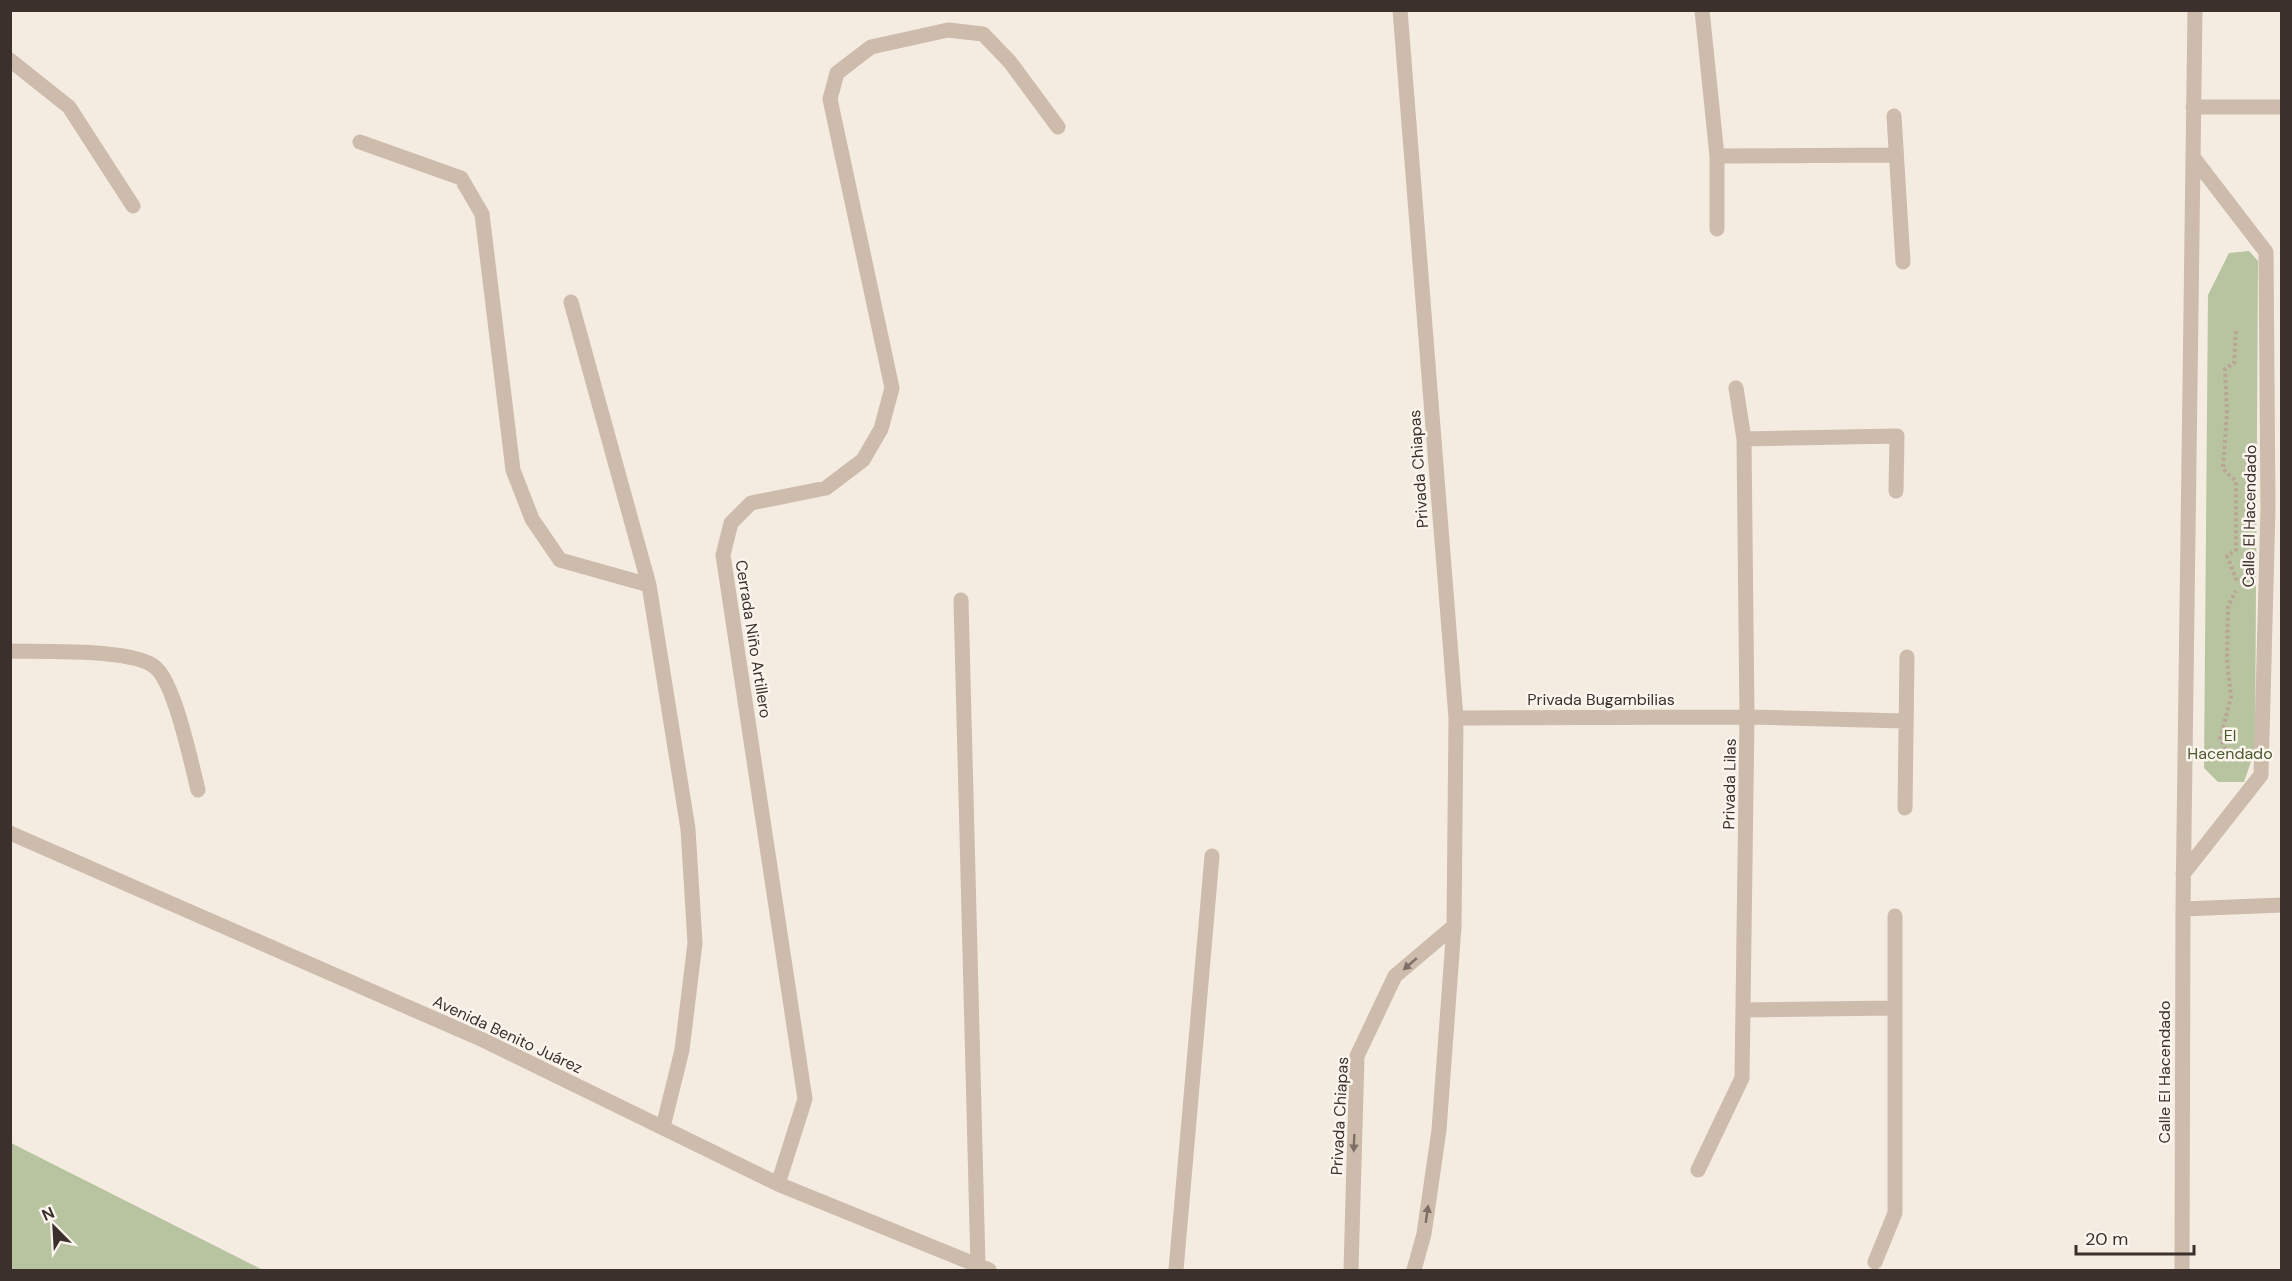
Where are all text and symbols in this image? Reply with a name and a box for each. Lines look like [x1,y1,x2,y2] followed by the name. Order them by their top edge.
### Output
[1404,409,1433,529] street label: Privada Chiapas
[2238,444,2261,588] street label: Calle El Hacendado
[731,558,776,720] street label: Cerrada Niño Artillero
[1527,689,1675,710] street label: Privada Bugambilias
[2187,725,2273,764] park label: El Hacendado
[1718,738,1741,830] street label: Privada Lilas
[1402,957,1418,970] one-way arrow
[430,991,586,1078] street label: Avenida Benito Juárez
[2154,1001,2175,1143] street label: Calle El Hacendado
[1326,1056,1353,1176] street label: Privada Chiapas
[1350,1134,1359,1153] one-way arrow
[24,1197,84,1257] north arrow
[39,1202,58,1226] text: N
[1423,1204,1432,1223] one-way arrow
[2076,1218,2194,1256] scale bar
[2085,1227,2128,1251] text: 20 m

